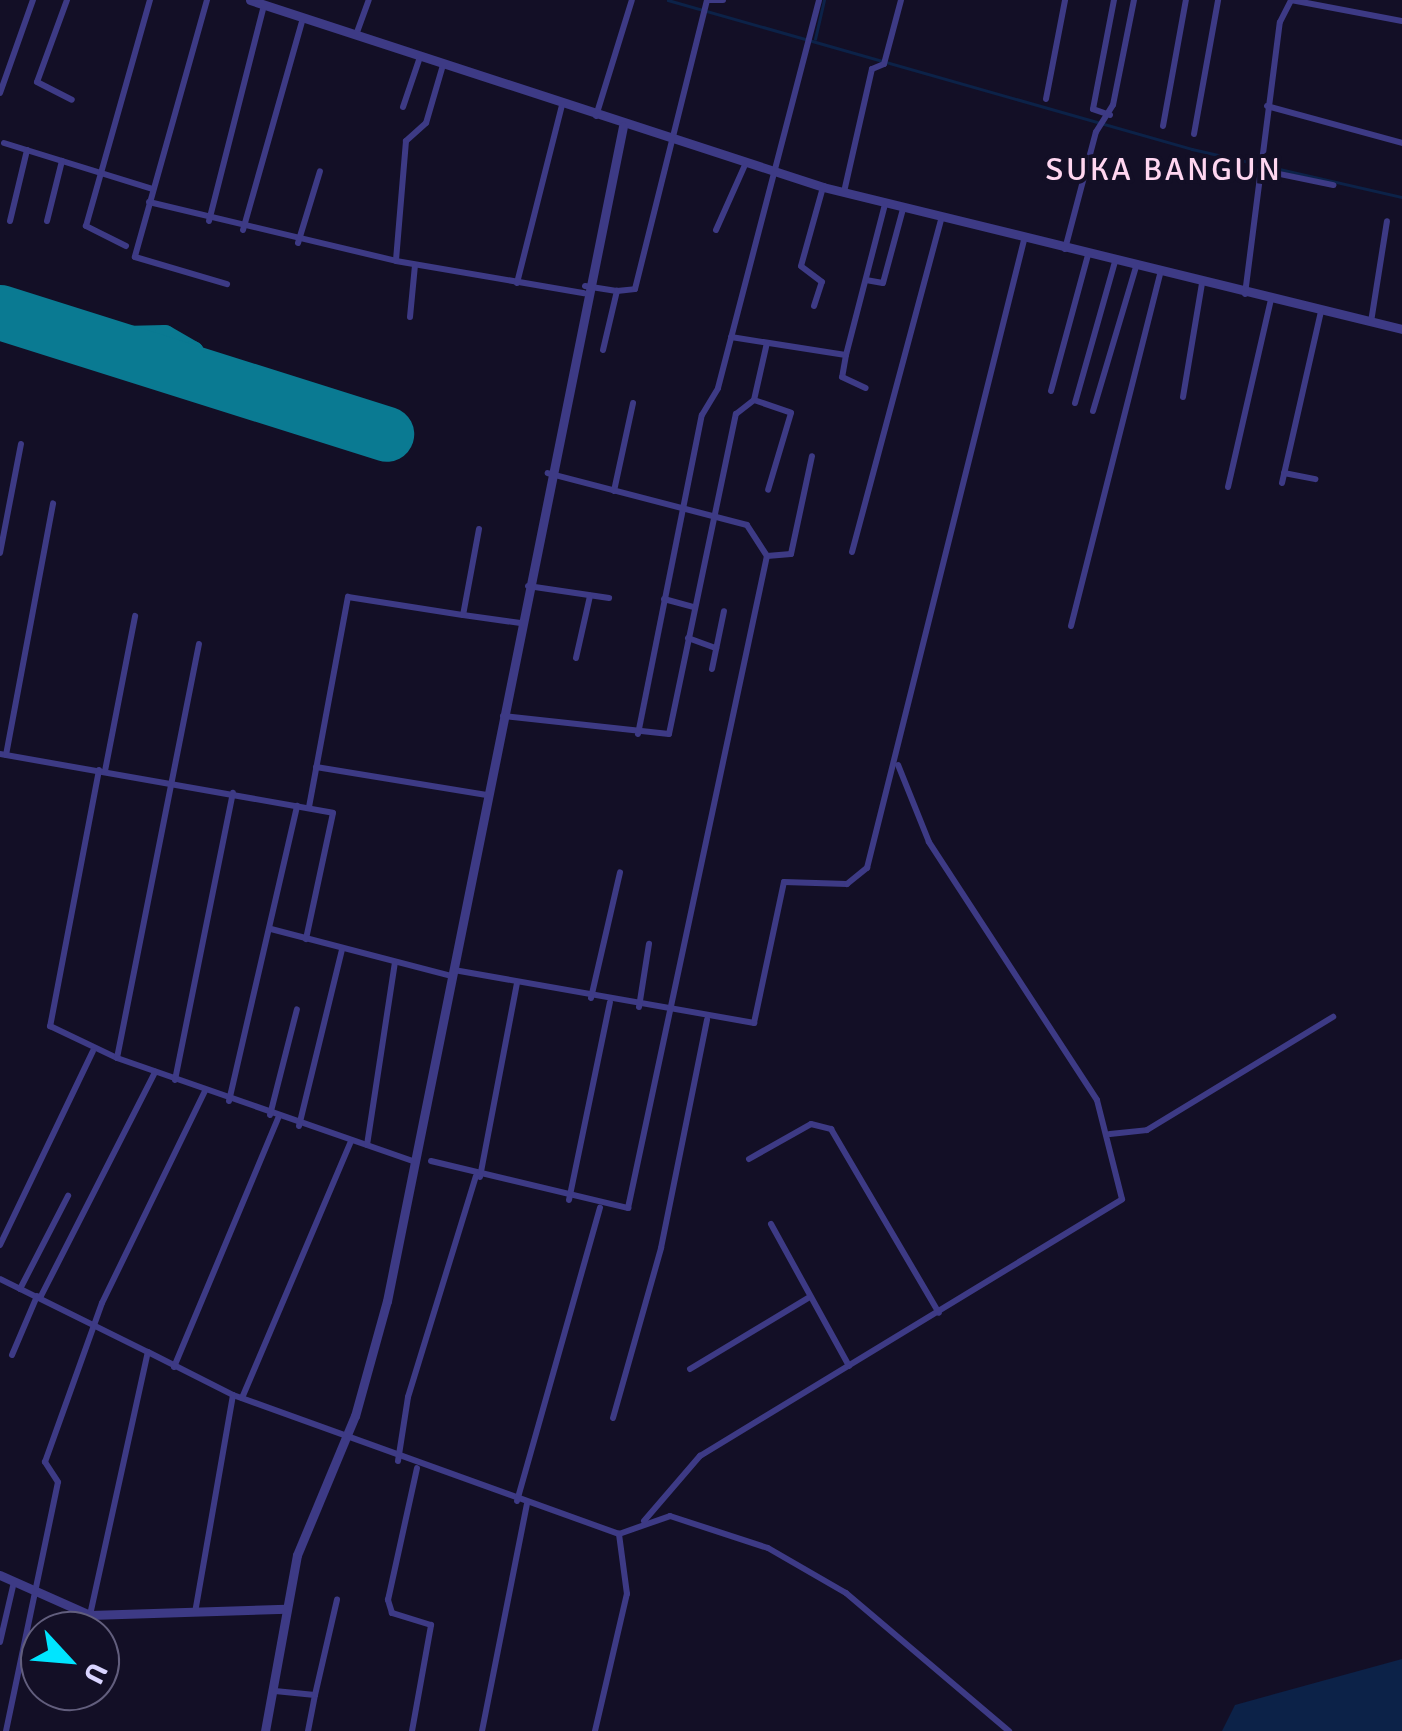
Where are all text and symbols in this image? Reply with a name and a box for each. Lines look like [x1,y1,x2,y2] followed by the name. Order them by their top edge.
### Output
[1046,151,1282,189] district label: SUKA BANGUN
[20,1611,120,1711] north arrow
[76,1657,115,1689] text: U

